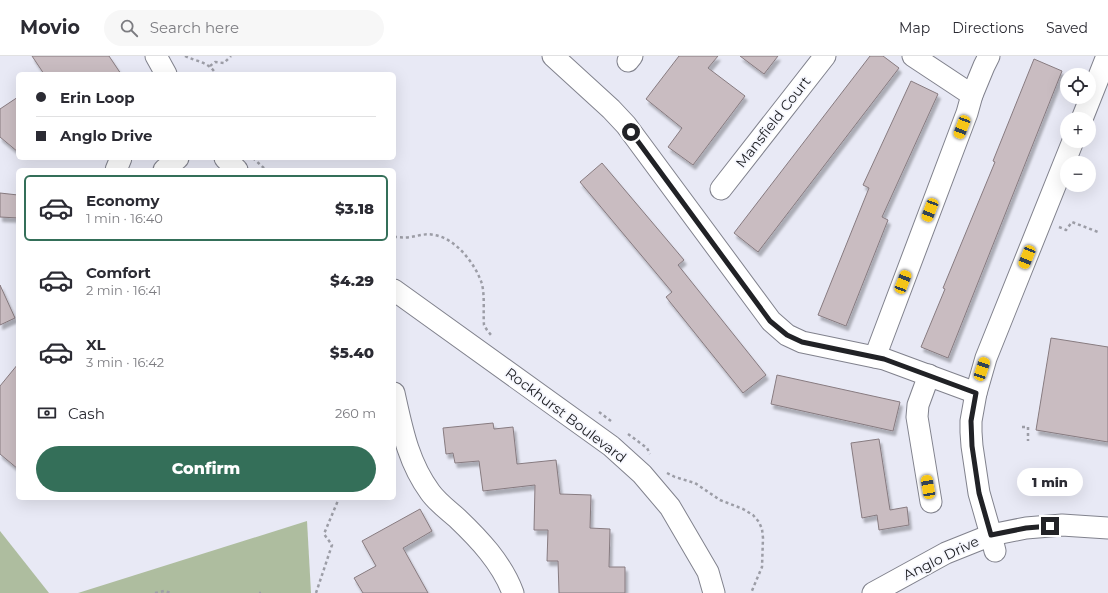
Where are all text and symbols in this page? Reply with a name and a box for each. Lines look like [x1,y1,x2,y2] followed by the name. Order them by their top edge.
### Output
[104,10,384,46] search box
[20,16,80,39] text: Movio
[118,17,140,39] icon: search
[150,18,239,37] text: Search here
[899,19,930,37] text: Map
[952,19,1024,37] text: Directions
[1046,19,1088,37] text: Saved
[1060,68,1096,192] map controls
[1060,68,1096,104] button: locate
[732,72,814,171] street label: Mansfield Court
[60,88,135,107] text: Erin Loop
[1060,112,1096,148] button: +
[952,114,972,140] car
[622,123,640,141] route start
[60,126,153,145] text: Anglo Drive
[1060,156,1096,192] button: −
[38,190,74,226] icon: car
[86,191,159,210] text: Economy
[920,197,940,223] car
[335,199,374,218] text: $3.18
[86,210,163,226] text: 1 min · 16:40
[1017,244,1037,270] car
[38,262,74,298] icon: car
[86,263,151,282] text: Comfort
[893,269,913,295] car
[330,271,374,290] text: $4.29
[86,282,161,298] text: 2 min · 16:41
[38,334,74,370] icon: car
[86,335,105,354] text: XL
[330,343,374,362] text: $5.40
[86,354,164,370] text: 3 min · 16:42
[973,356,991,382] car
[502,364,630,466] street label: Rockhurst Boulevard
[36,402,58,424] icon: cash
[68,404,105,423] text: Cash
[335,405,376,421] text: 260 m
[36,446,376,492] button: Confirm
[1017,468,1083,496] callout: 1 min
[920,474,936,500] car
[1032,474,1068,490] text: 1 min
[1041,517,1059,535] route end
[900,532,982,584] street label: Anglo Drive

